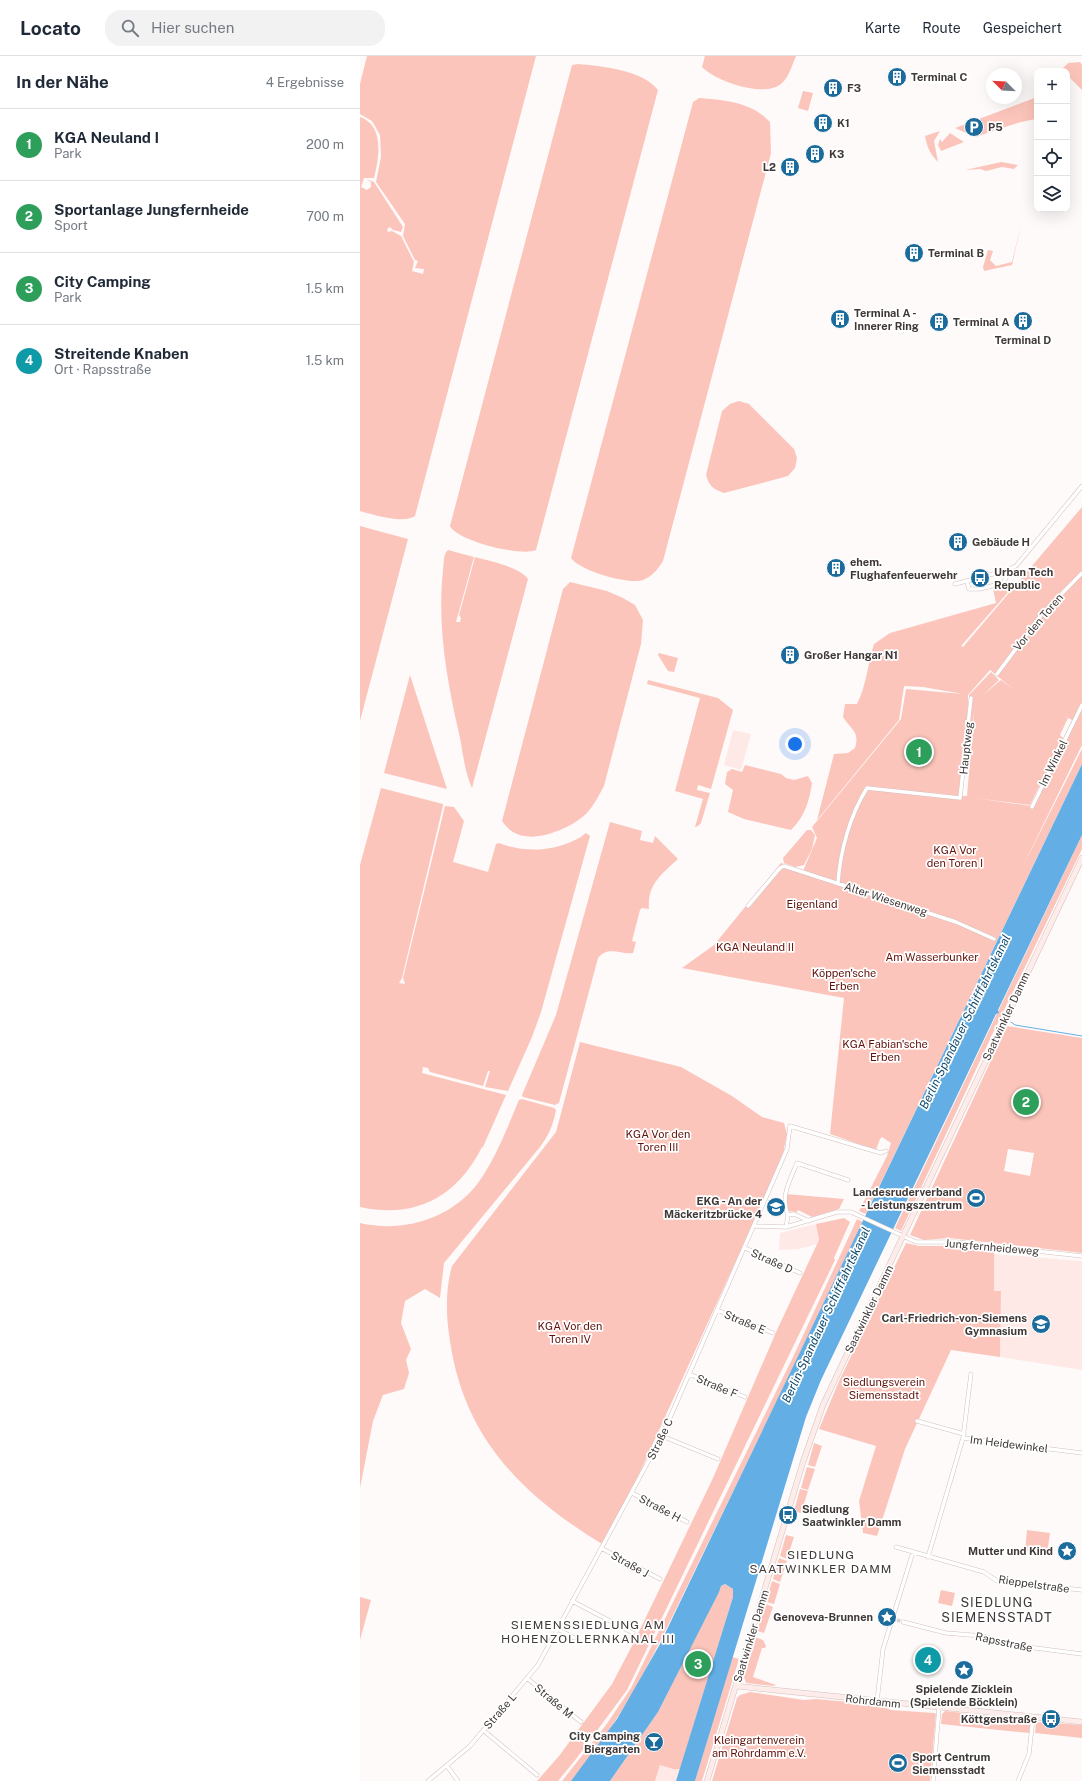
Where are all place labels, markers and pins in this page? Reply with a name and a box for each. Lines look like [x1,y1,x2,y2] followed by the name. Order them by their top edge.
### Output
[886,66,908,88] building icon: Terminal C
[911,71,967,83] place label: Terminal C
[822,77,844,99] building icon: F3
[847,82,861,94] place label: F3
[812,112,834,134] building icon: K1
[963,116,985,138] parking icon: P5
[837,117,850,129] place label: K1
[988,121,1003,133] place label: P5
[804,143,826,165] building icon: K3
[829,148,844,160] place label: K3
[779,156,801,178] building icon: L2
[763,161,776,173] place label: L2
[903,242,925,264] building icon: Terminal B
[928,247,984,259] place label: Terminal B
[854,307,919,332] place label: Terminal A - Innerer Ring
[829,308,851,330] building icon: Terminal A - Innerer Ring
[1012,310,1034,332] building icon: Terminal D
[928,311,950,333] building icon: Terminal A
[953,316,1009,328] place label: Terminal A
[995,334,1051,346] place label: Terminal D
[947,531,969,553] building icon: Gebäude H
[972,536,1030,548] place label: Gebäude H
[850,556,958,581] place label: ehem. Flughafenfeuerwehr
[825,557,847,579] building icon: ehem. Flughafenfeuerwehr
[994,566,1053,591] place label: Urban Tech Republic
[969,567,991,589] bus stop icon: Urban Tech Republic
[779,644,801,666] building icon: Großer Hangar N1
[804,649,898,661] place label: Großer Hangar N1
[906,737,932,767] pin: 1
[1013,1087,1039,1117] pin: 2
[853,1186,962,1211] place label: Landesruderverband - Leistungszentrum
[965,1187,987,1209] sports icon: Landesruderverband - Leistungszentrum
[664,1195,762,1220] place label: EKG - An der Mäckeritzbrücke 4
[765,1196,787,1218] school or university icon: EKG - An der Mäckeritzbrücke 4
[882,1312,1027,1337] place label: Carl-Friedrich-von-Siemens Gymnasium
[1030,1313,1052,1335] school or university icon: Carl-Friedrich-von-Siemens Gymnasium
[802,1503,902,1528] place label: Siedlung Saatwinkler Damm
[777,1504,799,1526] bus stop icon: Siedlung Saatwinkler Damm
[1056,1540,1078,1562] place icon: Mutter und Kind
[968,1545,1053,1557] place label: Mutter und Kind
[876,1606,898,1628] place icon: Genoveva-Brunnen
[773,1611,873,1623] place label: Genoveva-Brunnen
[915,1645,941,1675] pin: 4
[685,1649,711,1679] pin: 3
[953,1659,975,1681] place icon: Spielende Zicklein (Spielende Böcklein)
[910,1683,1018,1708] place label: Spielende Zicklein (Spielende Böcklein)
[1040,1708,1062,1730] bus stop icon: Köttgenstraße
[961,1713,1037,1725] place label: Köttgenstraße
[569,1730,640,1755] place label: City Camping Biergarten
[643,1731,665,1753] bar icon: City Camping Biergarten
[912,1751,990,1776] place label: Sport Centrum Siemensstadt
[887,1752,909,1774] sports icon: Sport Centrum Siemensstadt

